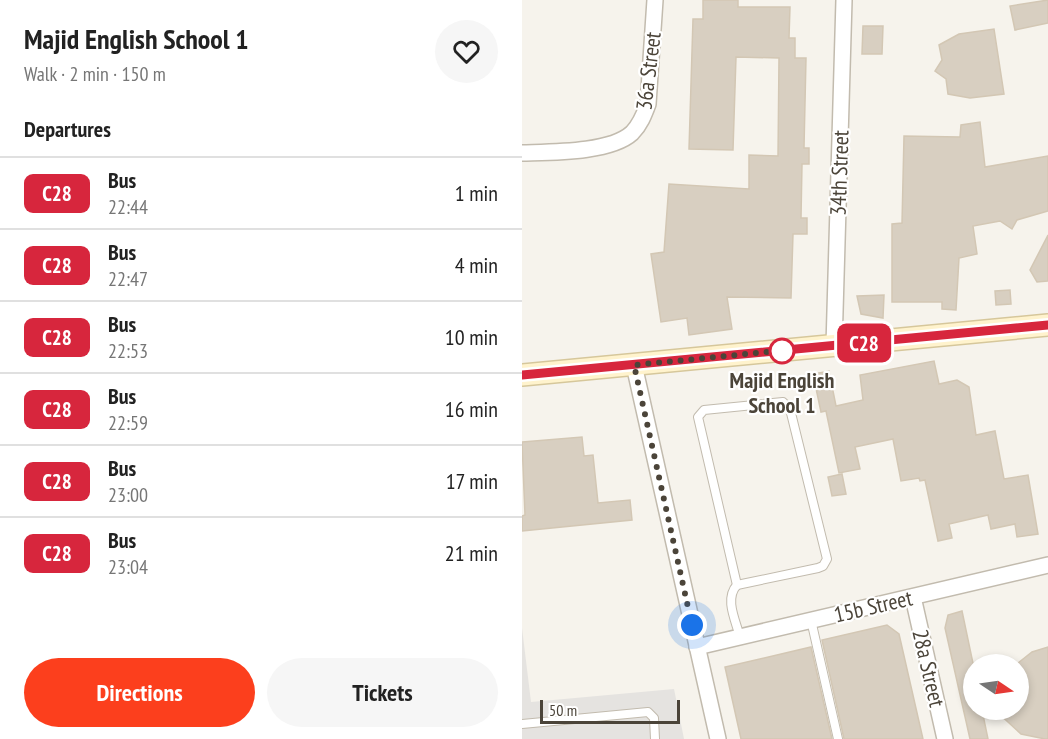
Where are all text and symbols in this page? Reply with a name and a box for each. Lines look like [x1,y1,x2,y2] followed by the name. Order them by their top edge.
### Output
[24,20,249,57] text: Majid English School 1
[435,20,498,83] button: heart
[629,30,667,112] street label: 36a Street
[24,61,166,87] text: Walk · 2 min · 150 m
[24,115,111,143] text: Departures
[824,130,854,216] street label: 34th Street
[108,166,136,194] text: Bus
[455,179,498,207] text: 1 min
[42,180,72,207] text: C28
[108,194,148,220] text: 22:44
[108,238,136,266] text: Bus
[455,251,498,279] text: 4 min
[42,252,72,279] text: C28
[108,266,148,292] text: 22:47
[108,310,136,338] text: Bus
[445,323,498,351] text: 10 min
[42,324,72,351] text: C28
[830,324,898,362] line badge: C28
[849,330,879,357] text: C28
[108,338,148,364] text: 22:53
[769,338,795,364] marker: Majid English School 1
[730,366,835,419] place label: Majid English School 1
[108,382,136,410] text: Bus
[445,395,498,423] text: 16 min
[42,396,72,423] text: C28
[108,410,148,436] text: 22:59
[108,454,136,482] text: Bus
[446,467,498,495] text: 17 min
[42,468,72,495] text: C28
[108,482,148,508] text: 23:00
[108,526,136,554] text: Bus
[445,539,498,567] text: 21 min
[42,540,72,567] text: C28
[108,554,148,580] text: 23:04
[831,583,915,629] street label: 15b Street
[677,610,707,640] your location
[906,626,952,710] street label: 28a Street
[963,654,1029,720] north arrow
[963,654,1029,720] map controls
[24,658,255,727] button: Directions
[267,658,498,727] button: Tickets
[540,697,680,724] scale bar
[549,700,577,720] text: 50 m

